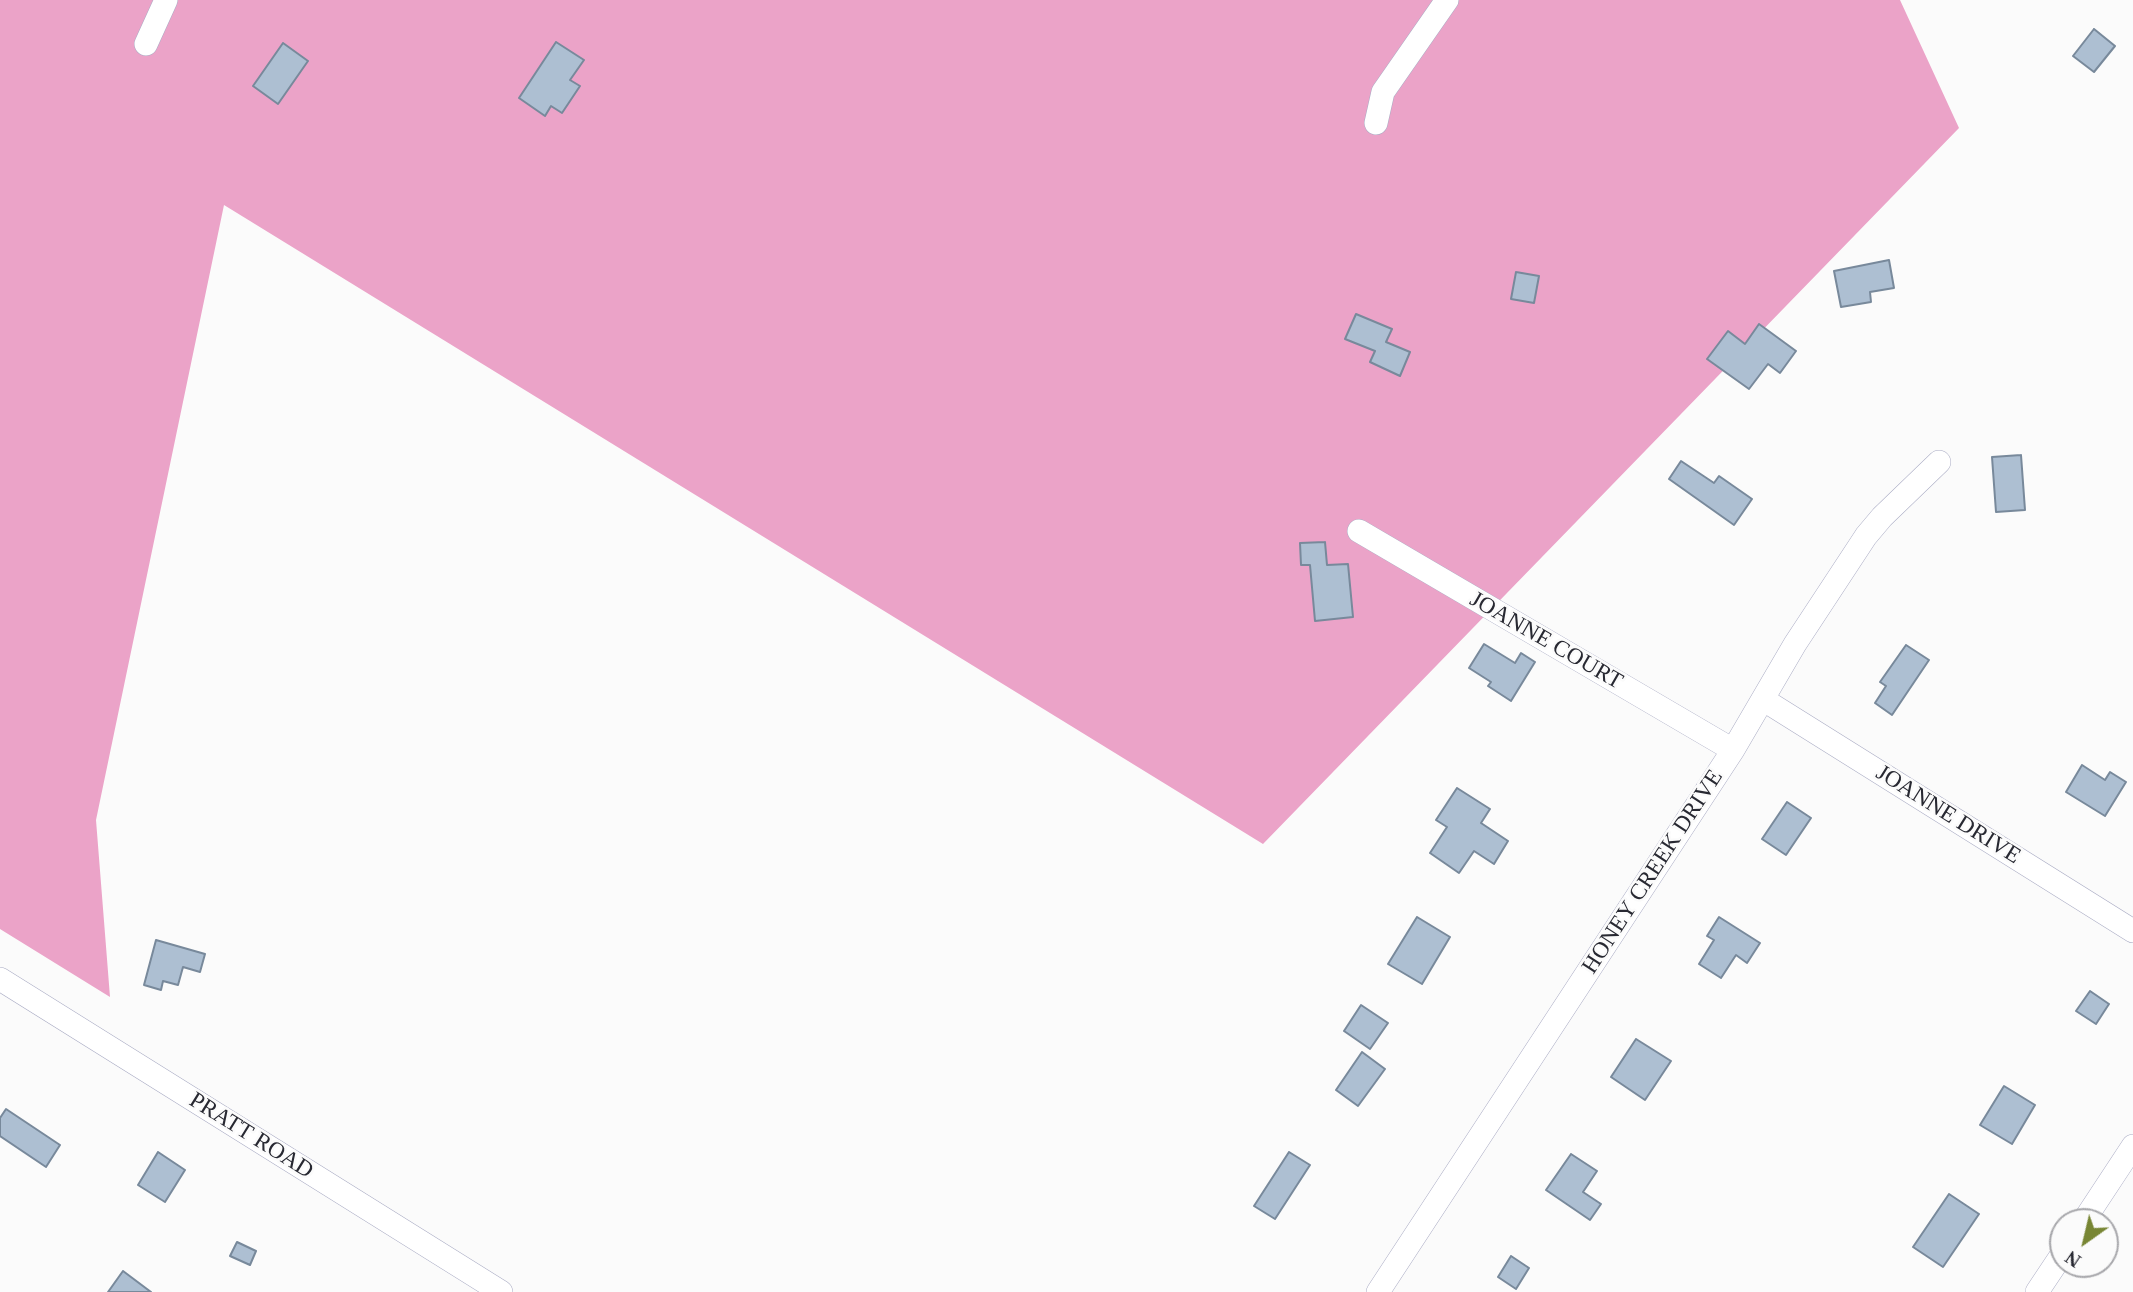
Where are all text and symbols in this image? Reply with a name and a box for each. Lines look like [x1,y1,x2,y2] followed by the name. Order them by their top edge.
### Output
[1465,586,1627,696] street label: JOANNE COURT
[1871,759,2025,871] street label: JOANNE DRIVE
[1577,765,1729,979] street label: HONEY CREEK DRIVE
[184,1087,318,1185] street label: PRATT ROAD
[2049,1208,2119,1278] north arrow
[2062,1247,2085,1272] text: N

